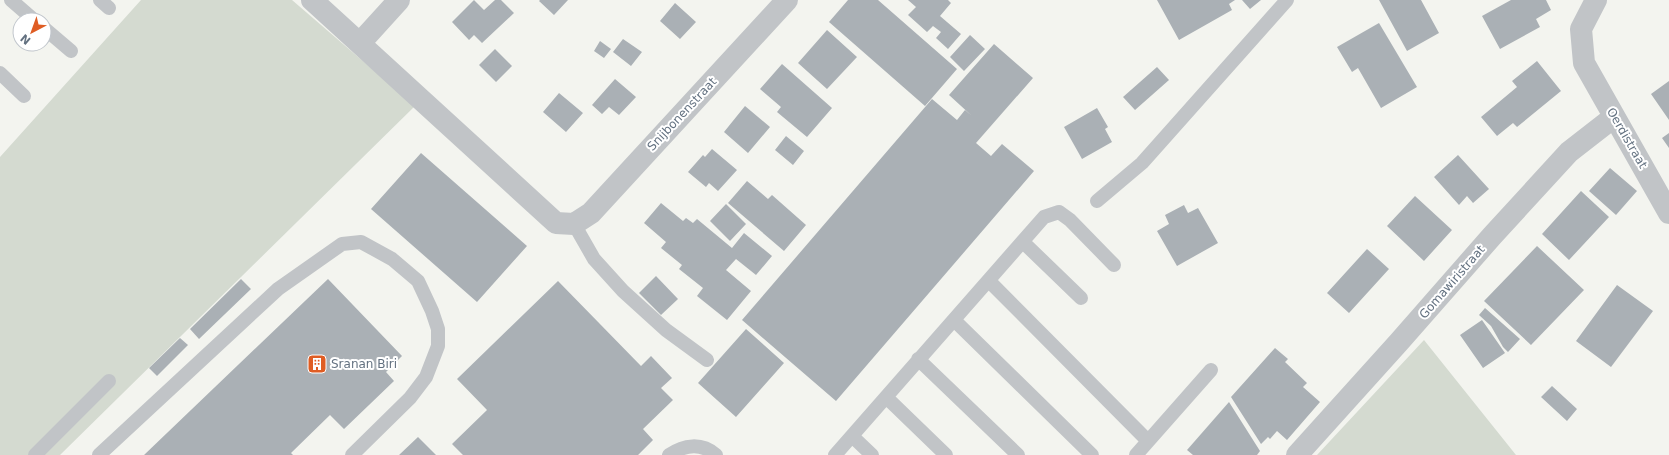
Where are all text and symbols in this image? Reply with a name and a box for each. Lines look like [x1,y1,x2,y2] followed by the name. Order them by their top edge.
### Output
[12,12,52,52] north arrow
[18,31,34,47] text: N
[645,74,720,153] street label: Snijbonenstraat
[1604,105,1650,171] street label: Oerdistraat
[1416,242,1488,321] street label: Gomawiristraat
[306,353,328,375] building icon: Sranan Biri
[331,357,397,371] place label: Sranan Biri

